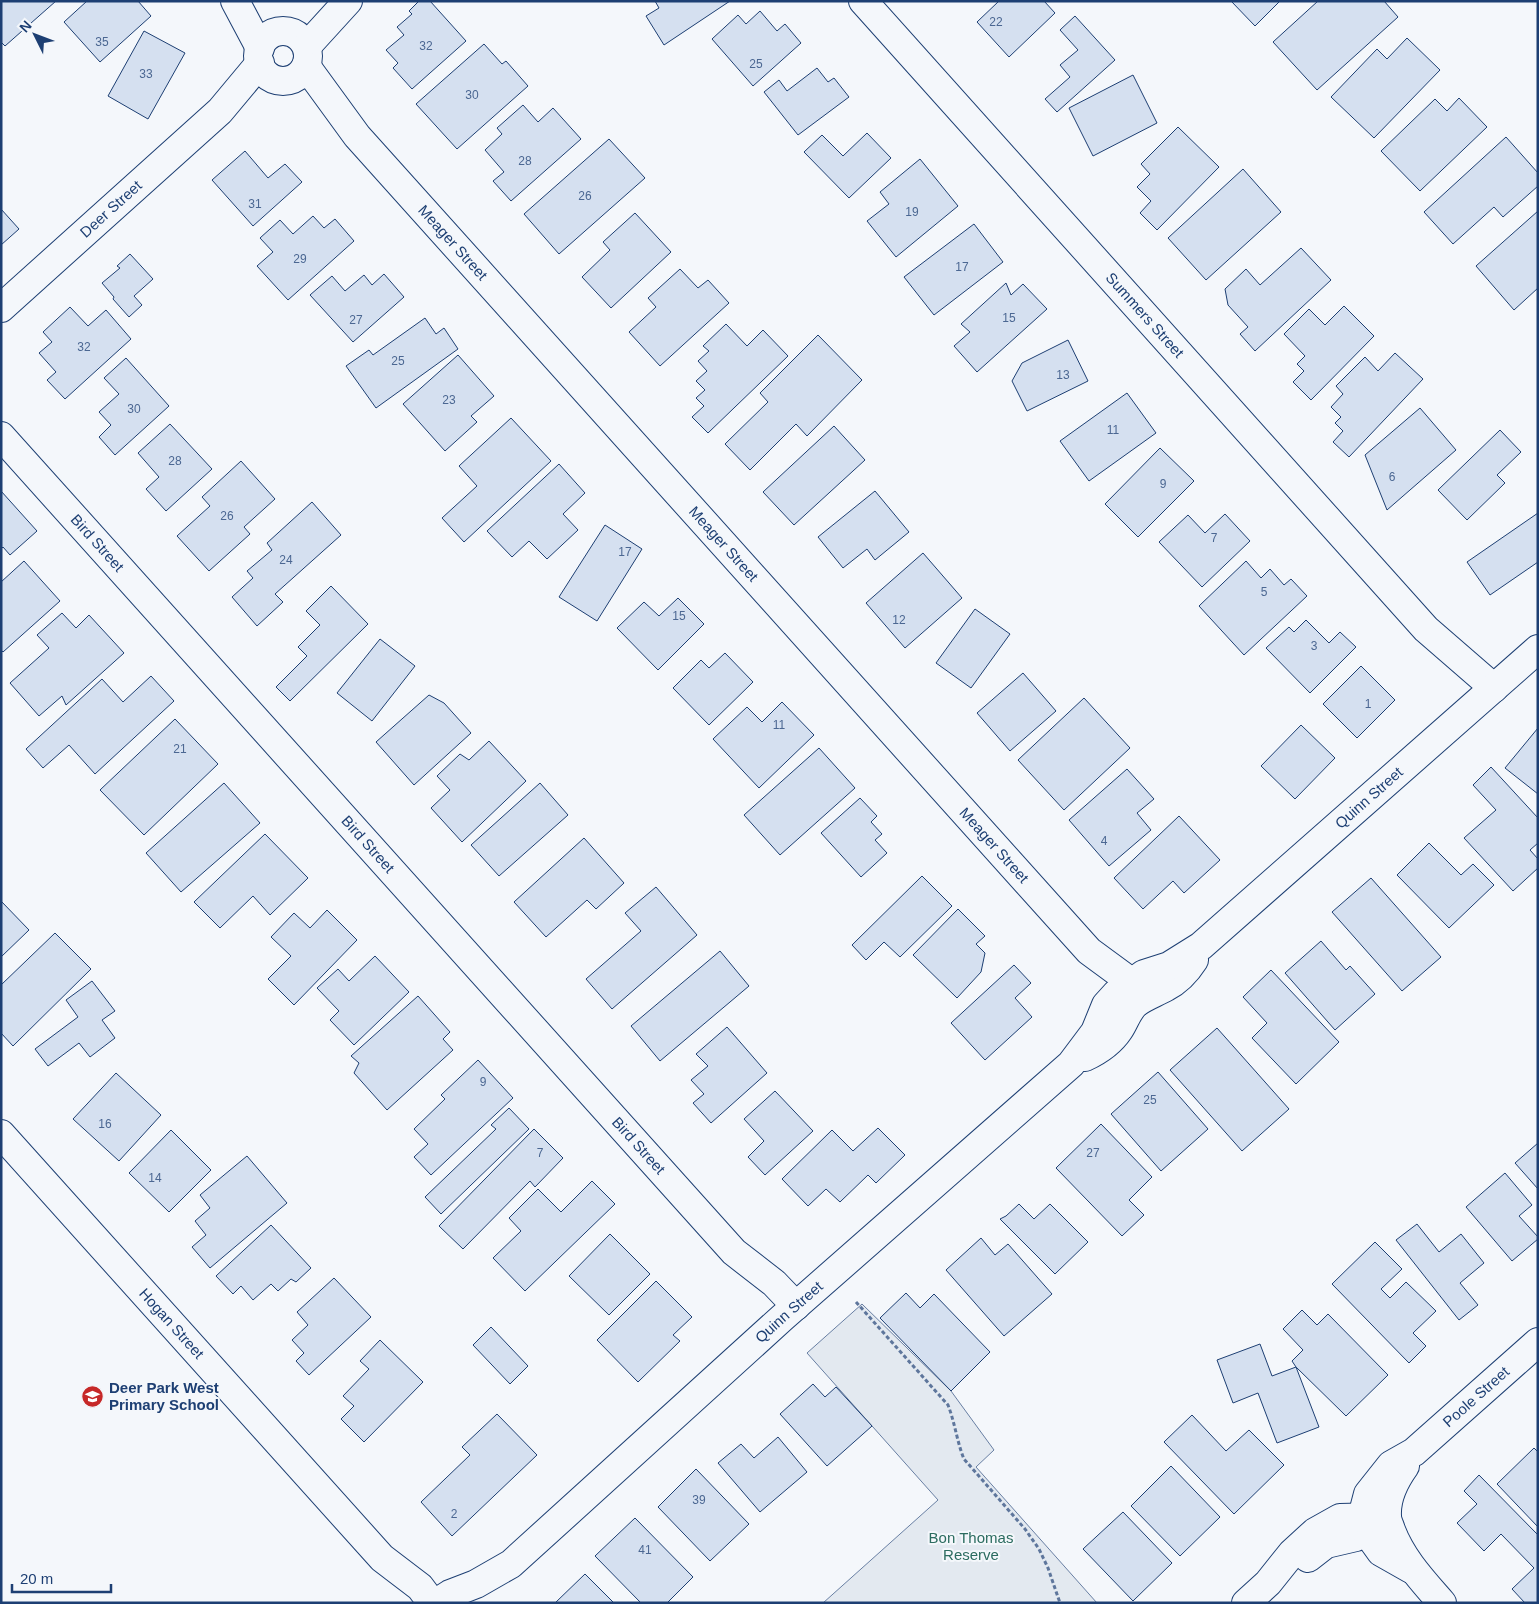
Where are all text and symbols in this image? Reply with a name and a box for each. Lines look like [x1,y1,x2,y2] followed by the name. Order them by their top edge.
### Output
[10,10,60,60] north arrow
[989,15,1003,29] house number: 22
[16,17,35,35] text: N
[95,35,109,49] house number: 35
[419,39,433,53] house number: 32
[749,57,763,71] house number: 25
[139,67,153,81] house number: 33
[465,88,479,102] house number: 30
[518,154,532,168] house number: 28
[76,176,146,241] street label: Deer Street
[578,189,592,203] house number: 26
[248,197,262,211] house number: 31
[415,201,492,284] street label: Meager Street
[905,205,919,219] house number: 19
[293,252,307,266] house number: 29
[955,260,969,274] house number: 17
[1103,269,1188,362] street label: Summers Street
[1002,311,1016,325] house number: 15
[349,313,363,327] house number: 27
[77,340,91,354] house number: 32
[391,354,405,368] house number: 25
[1056,368,1070,382] house number: 13
[442,393,456,407] house number: 23
[127,402,141,416] house number: 30
[1107,423,1120,437] house number: 11
[168,454,182,468] house number: 28
[1389,470,1396,484] house number: 6
[1160,477,1167,491] house number: 9
[686,503,762,585] street label: Meager Street
[220,509,234,523] house number: 26
[68,511,128,575] street label: Bird Street
[1211,531,1218,545] house number: 7
[618,545,632,559] house number: 17
[279,553,293,567] house number: 24
[1261,585,1268,599] house number: 5
[672,609,686,623] house number: 15
[892,613,906,627] house number: 12
[1311,639,1318,653] house number: 3
[1365,697,1372,711] house number: 1
[773,718,786,732] house number: 11
[173,742,187,756] house number: 21
[1332,763,1407,832] street label: Quinn Street
[956,804,1033,887] street label: Meager Street
[338,812,399,877] street label: Bird Street
[1101,834,1108,848] house number: 4
[480,1075,487,1089] house number: 9
[1143,1093,1157,1107] house number: 25
[609,1113,669,1178] street label: Bird Street
[98,1117,112,1131] house number: 16
[537,1146,544,1160] house number: 7
[1086,1146,1100,1160] house number: 27
[148,1171,162,1185] house number: 14
[752,1277,826,1346] street label: Quinn Street
[136,1285,208,1363] street label: Hogan Street
[1439,1362,1513,1430] street label: Poole Street
[109,1379,219,1413] place label: Deer Park West Primary School
[81,1385,105,1409] school or university icon: Deer Park West Primary School
[692,1493,706,1507] house number: 39
[451,1507,458,1521] house number: 2
[929,1529,1013,1563] park label: Bon Thomas Reserve
[638,1543,652,1557] house number: 41
[12,1562,111,1594] scale bar
[20,1570,53,1587] text: 20 m

